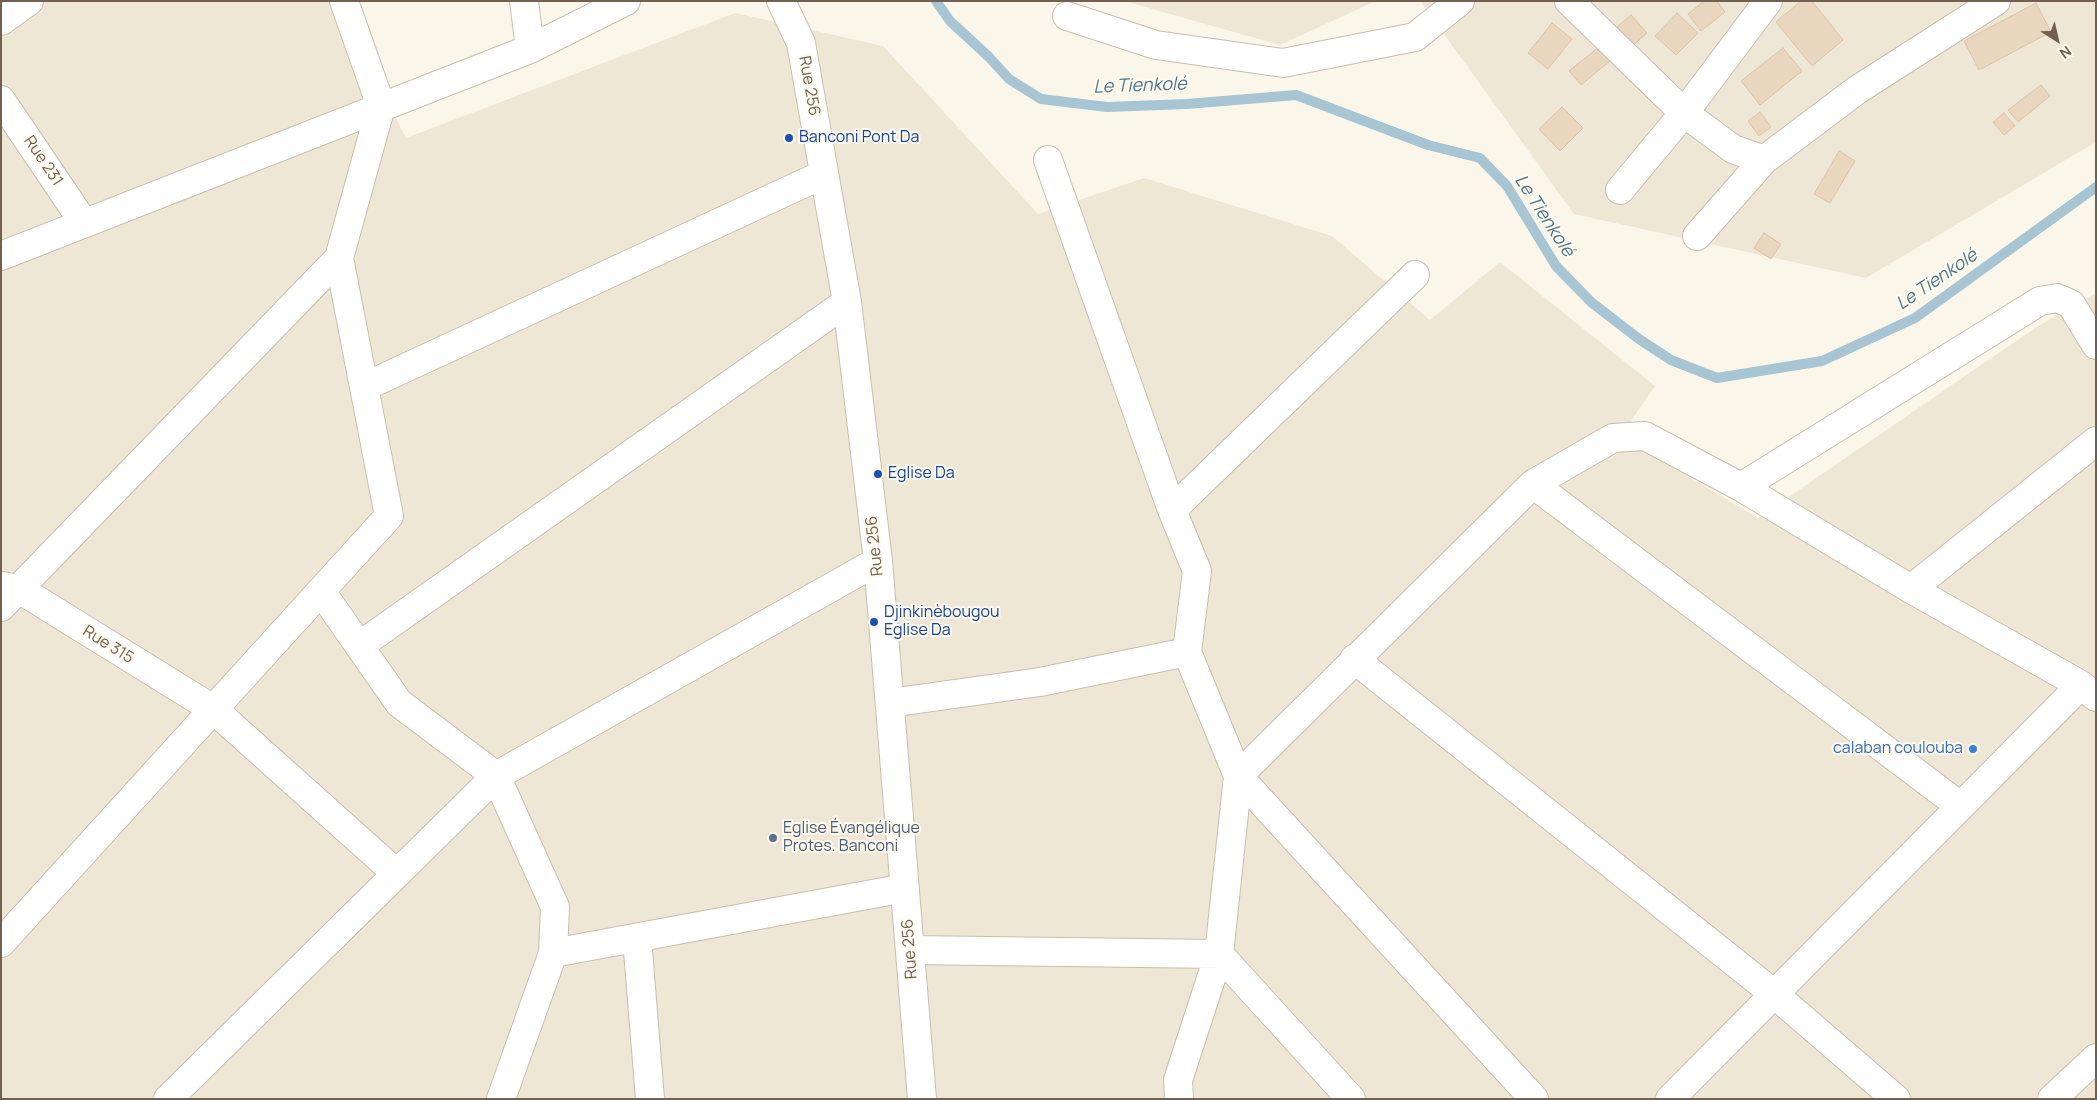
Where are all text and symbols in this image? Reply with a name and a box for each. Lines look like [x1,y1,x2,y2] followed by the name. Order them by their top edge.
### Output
[2032,15,2082,65] north arrow
[2056,42,2075,63] text: N
[794,55,824,117] street label: Rue 256
[1093,74,1187,98] water label: Le Tienkolé
[799,128,919,148] place label: Banconi Pont Da
[19,132,67,190] street label: Rue 231
[783,132,795,144] marker: Banconi Pont Da
[1510,171,1578,261] water label: Le Tienkolé
[1892,245,1982,315] water label: Le Tienkolé
[888,464,955,484] place label: Eglise Da
[872,468,884,480] marker: Eglise Da
[862,515,888,577] street label: Rue 256
[884,603,999,641] place label: Djinkinèbougou Eglise Da
[868,616,880,628] marker: Djinkinèbougou Eglise Da
[79,622,137,668] street label: Rue 315
[1833,739,1963,759] place label: calaban coulouba
[1967,743,1979,755] marker: calaban coulouba
[783,819,920,857] place label: Eglise Évangélique Protes. Banconi
[767,832,779,844] marker: Eglise Évangélique Protes. Banconi
[898,918,922,980] street label: Rue 256

